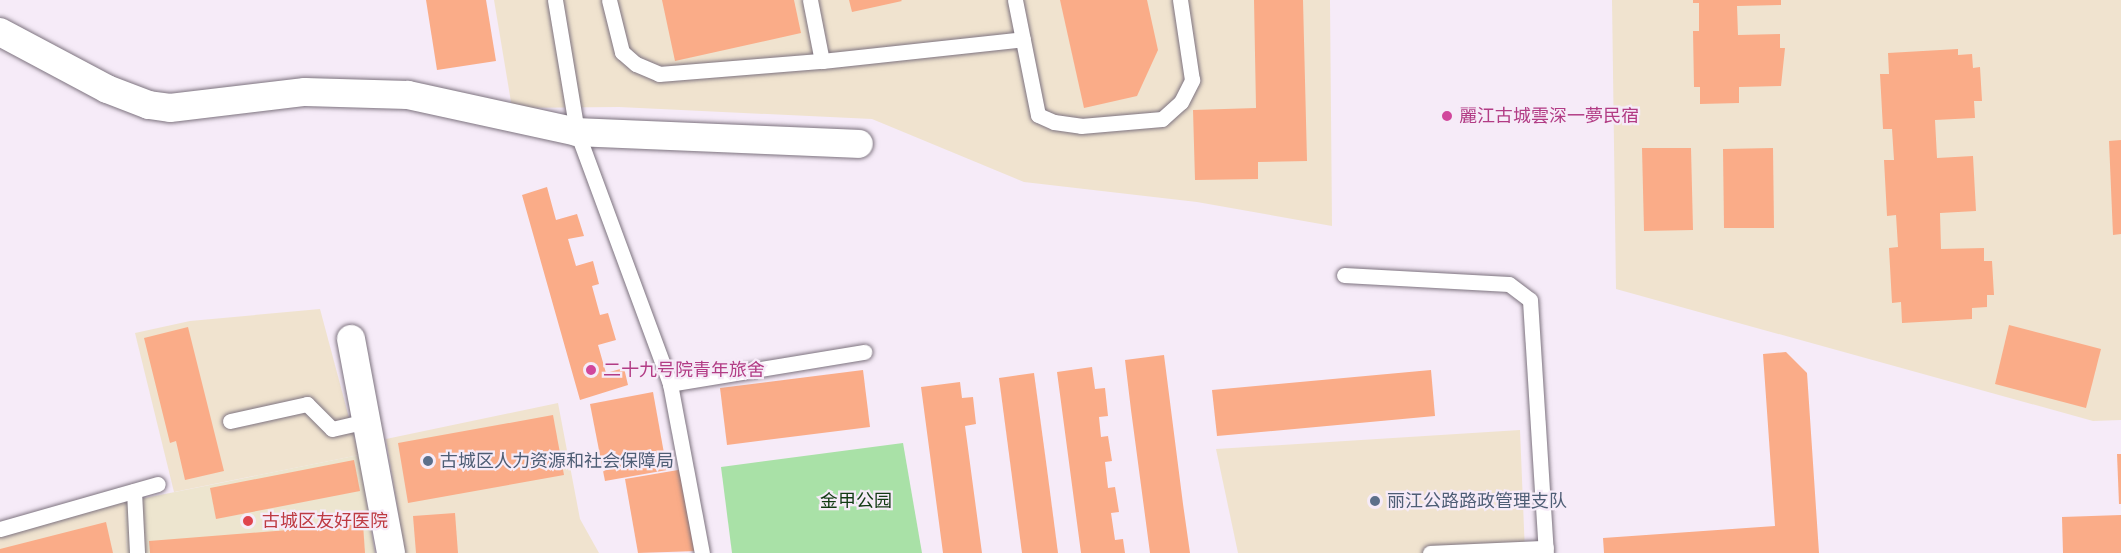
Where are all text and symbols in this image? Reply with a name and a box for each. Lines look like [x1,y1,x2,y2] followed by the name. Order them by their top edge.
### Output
[1459,105,1639,127] place label: 麗江古城雲深一夢民宿
[1440,109,1454,123] marker: 麗江古城雲深一夢民宿
[603,359,765,381] place label: 二十九号院青年旅舍
[584,363,598,377] marker: 二十九号院青年旅舍
[440,450,674,472] place label: 古城区人力资源和社会保障局
[421,454,435,468] marker: 古城区人力资源和社会保障局
[820,490,892,512] park label: 金甲公园
[1387,490,1567,512] place label: 丽江公路路政管理支队
[1368,494,1382,508] marker: 丽江公路路政管理支队
[262,510,388,532] place label: 古城区友好医院
[239,512,257,530] marker: 古城区友好医院

